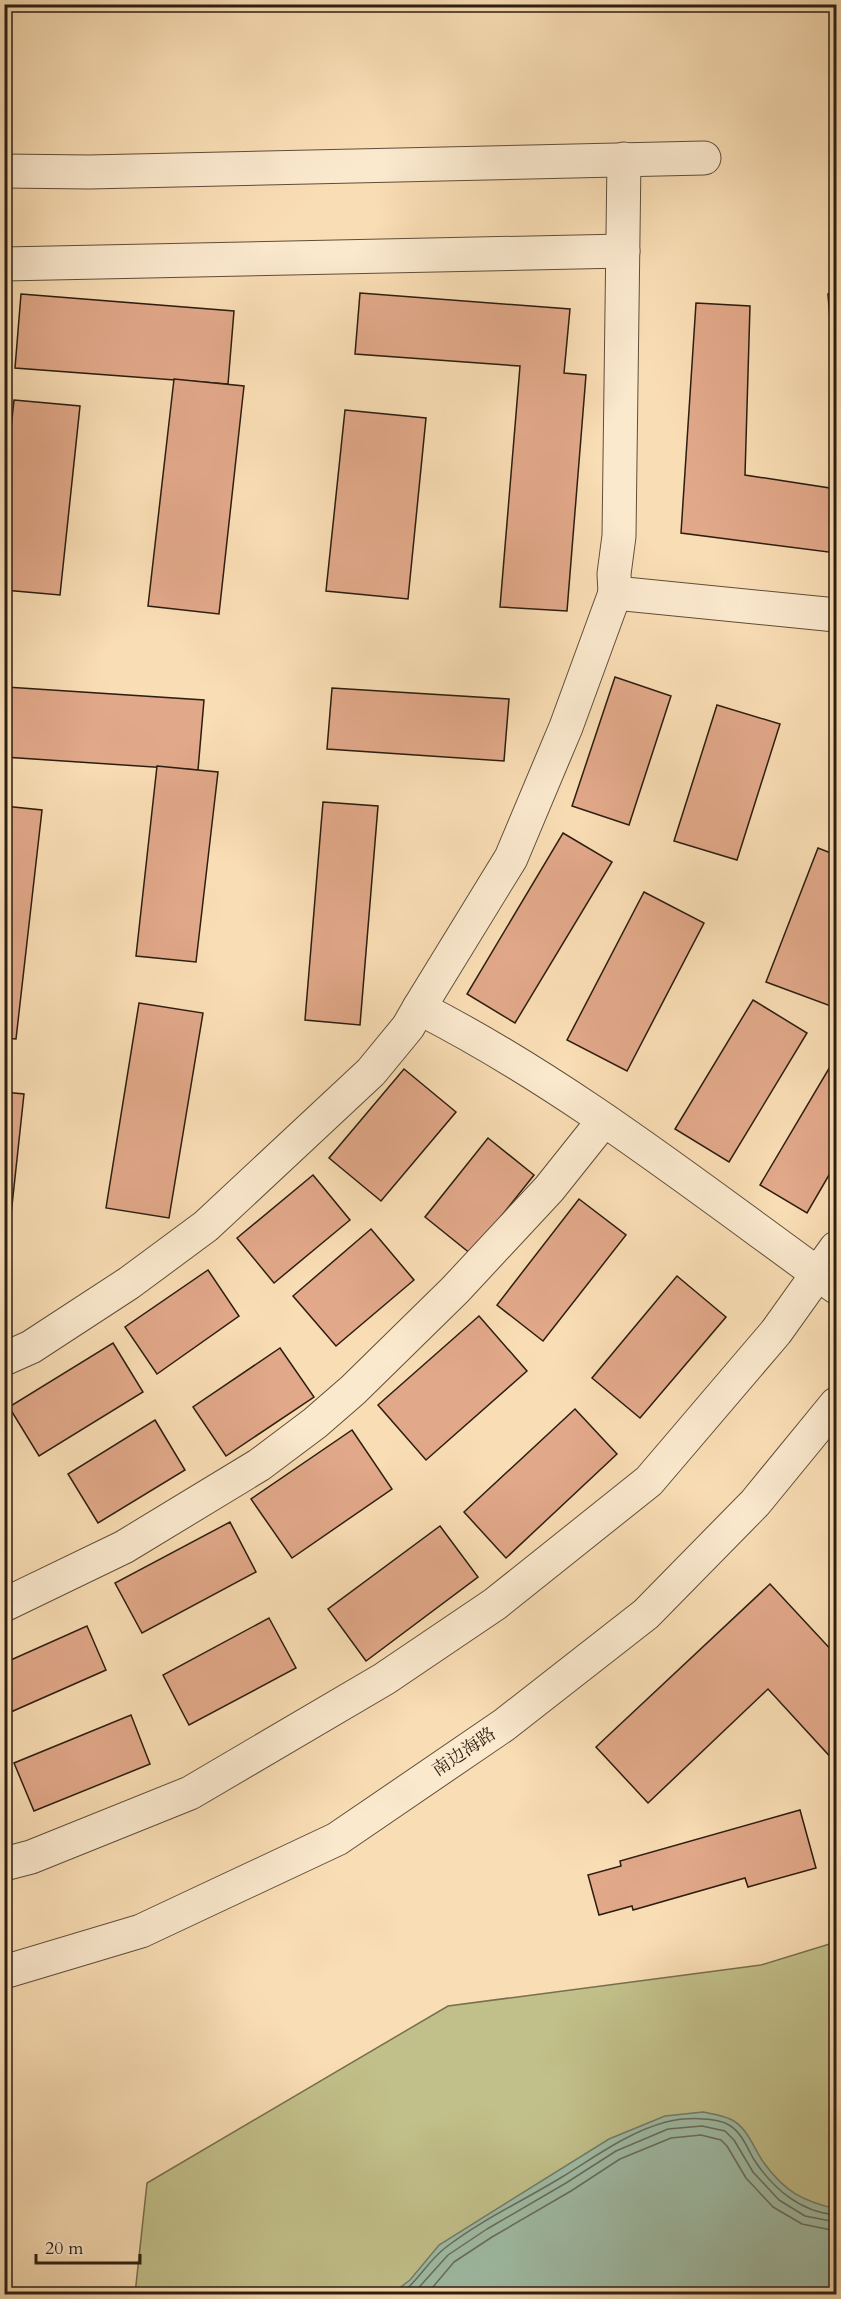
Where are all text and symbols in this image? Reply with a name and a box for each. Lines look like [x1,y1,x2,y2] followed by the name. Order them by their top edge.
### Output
[427,1722,501,1782] street label: 南边海路
[36,2227,140,2265] scale bar
[45,2236,84,2261] text: 20 m

